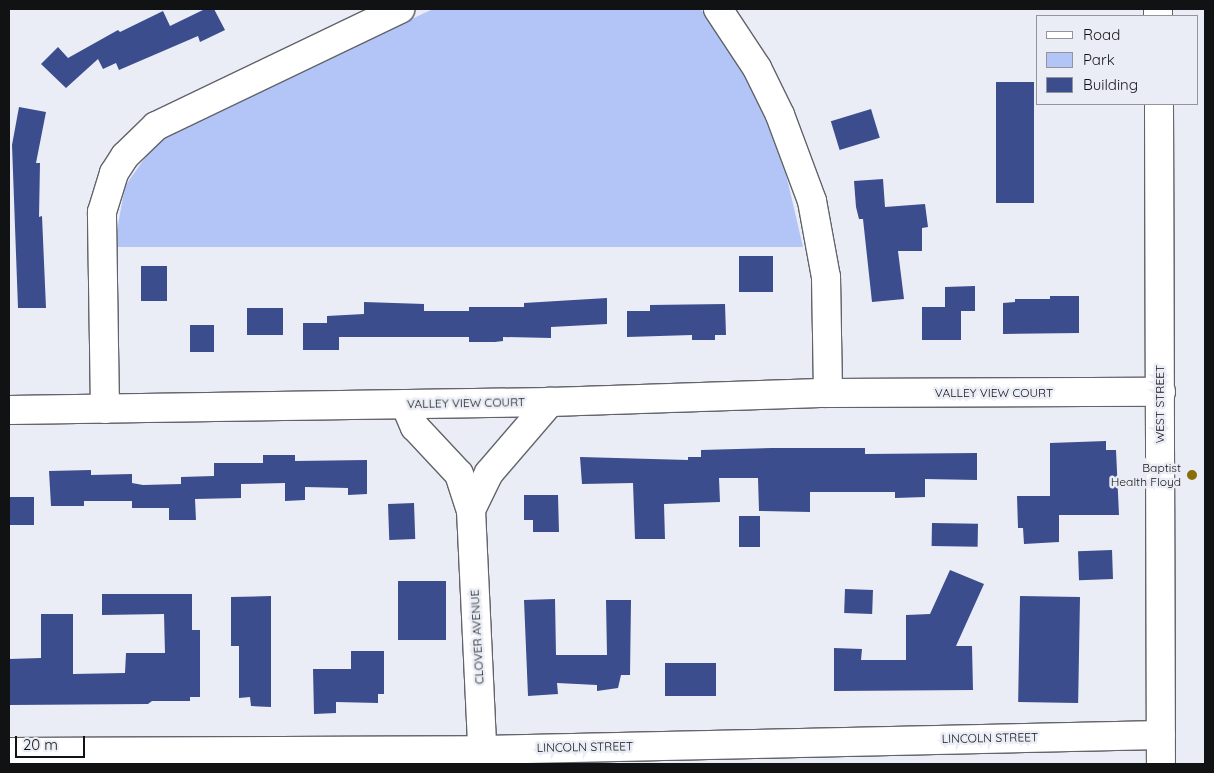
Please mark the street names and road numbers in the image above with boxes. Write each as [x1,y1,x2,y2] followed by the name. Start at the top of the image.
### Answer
[1153,365,1167,443] street label: WEST STREET
[935,386,1053,400] street label: VALLEY VIEW COURT
[407,395,525,411] street label: VALLEY VIEW COURT
[467,589,487,685] street label: CLOVER AVENUE
[942,730,1038,746] street label: LINCOLN STREET
[537,739,633,755] street label: LINCOLN STREET

